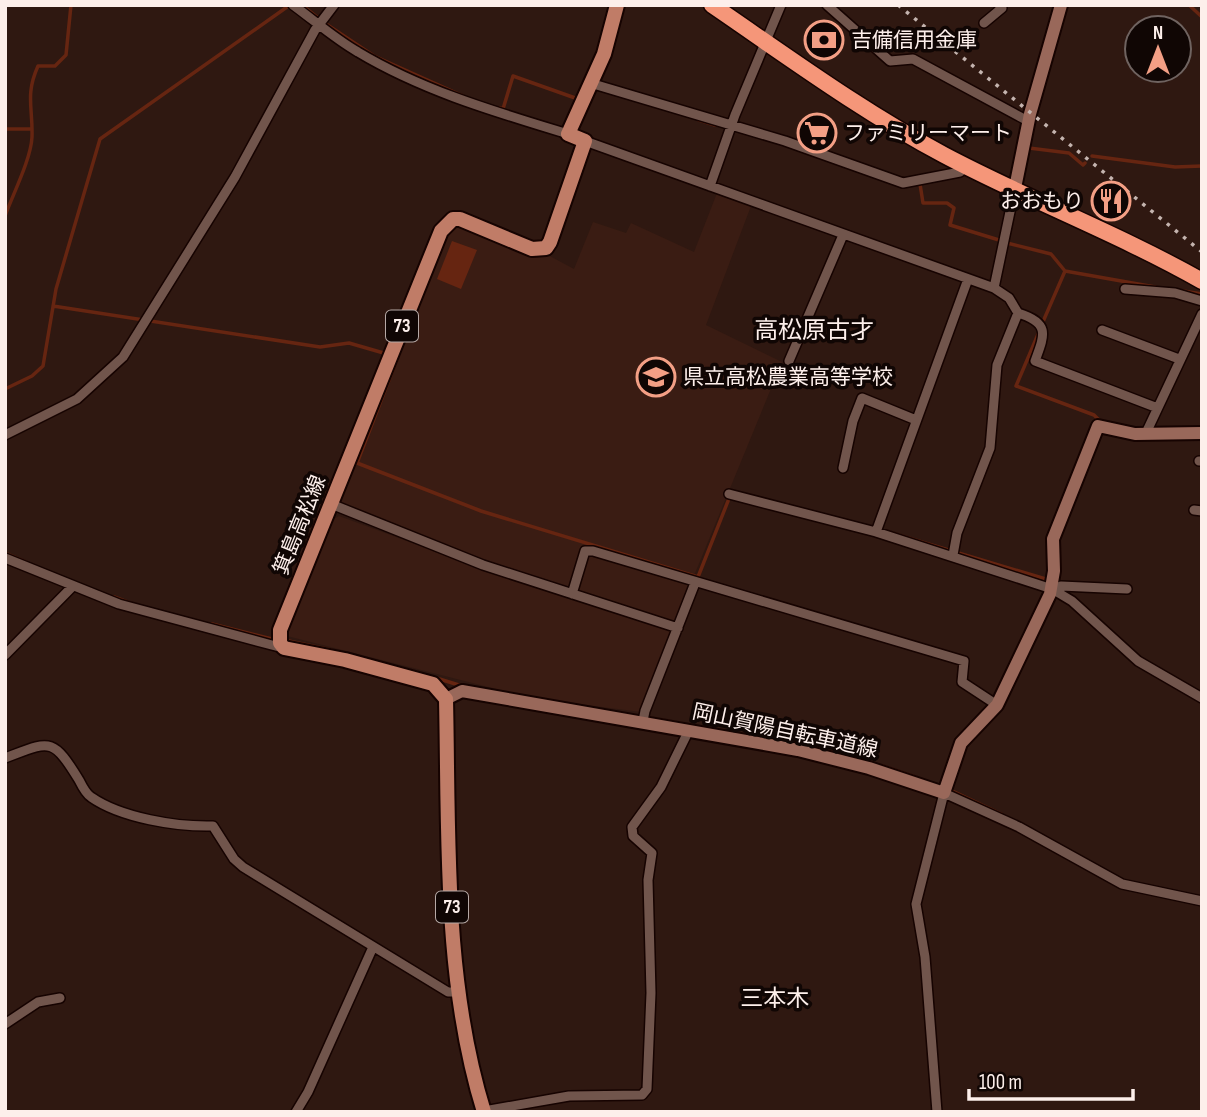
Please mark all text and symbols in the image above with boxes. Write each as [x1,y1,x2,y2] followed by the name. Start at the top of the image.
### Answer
[1123,14,1193,84] north arrow
[803,19,845,61] bank icon: 吉備信用金庫
[1153,22,1163,45] text: N
[851,28,977,53] place label: 吉備信用金庫
[796,112,838,154] supermarket icon: ファミリーマート
[844,121,1012,146] place label: ファミリーマート
[1090,180,1132,222] restaurant icon: おおもり
[1000,189,1084,214] place label: おおもり
[386,310,418,342] road number: 73
[754,316,874,345] district label: 高松原古才
[635,356,677,398] school or university icon: 県立高松農業高等学校
[683,365,893,390] place label: 県立高松農業高等学校
[269,472,331,578] street label: 箕島高松線
[690,699,880,763] street label: 岡山賀陽自転車道線
[436,892,468,923] road number: 73
[741,985,810,1013] district label: 三本木
[969,1058,1134,1102] scale bar
[979,1070,1022,1095] text: 100 m

